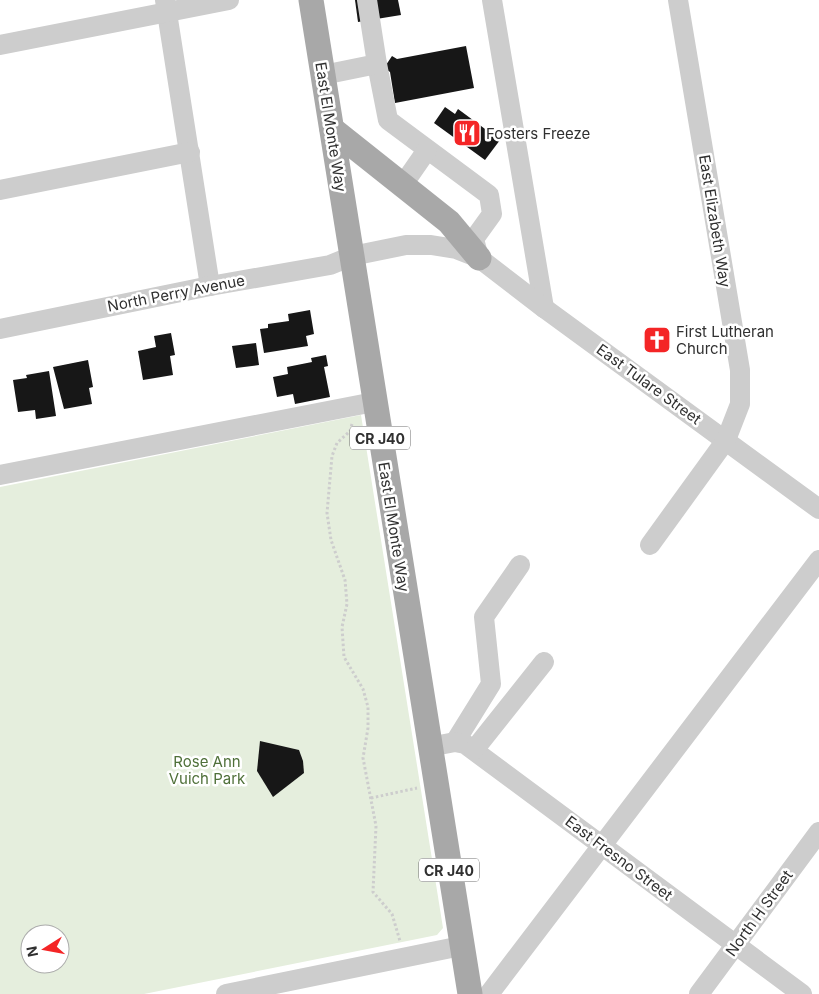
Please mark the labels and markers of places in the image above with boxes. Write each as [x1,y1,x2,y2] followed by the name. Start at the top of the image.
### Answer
[452,118,482,148] restaurant icon: Fosters Freeze
[486,124,590,143] place label: Fosters Freeze
[676,322,774,358] place label: First Lutheran Church
[642,325,672,355] church icon: First Lutheran Church

